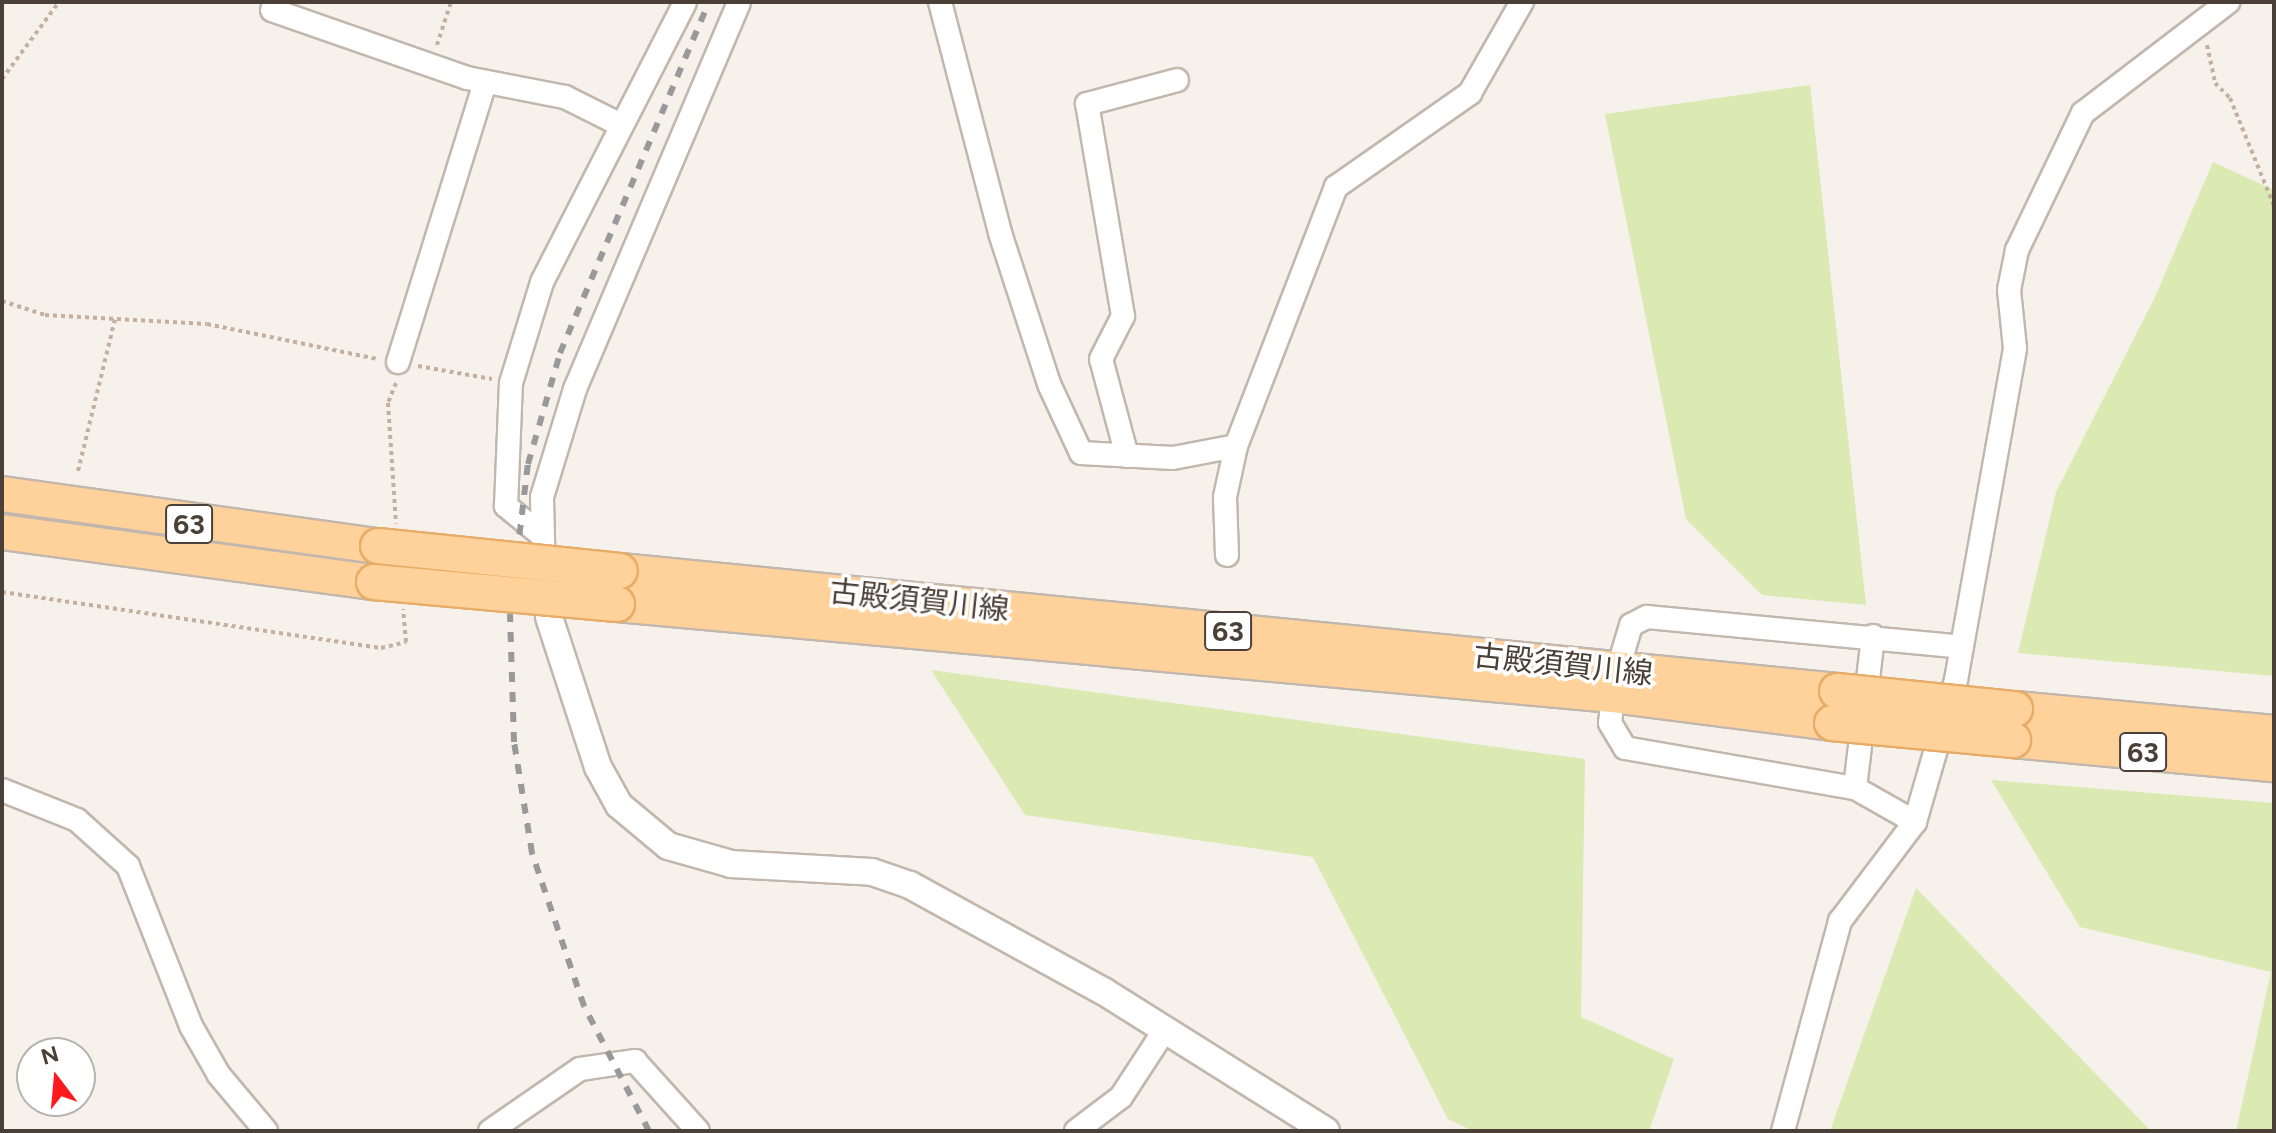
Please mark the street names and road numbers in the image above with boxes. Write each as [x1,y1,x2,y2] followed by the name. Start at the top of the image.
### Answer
[165,500,213,548] road number: 63
[828,574,1010,628] street label: 古殿須賀川線
[1204,607,1252,655] road number: 63
[1472,638,1654,692] street label: 古殿須賀川線
[2119,728,2167,776] road number: 63

